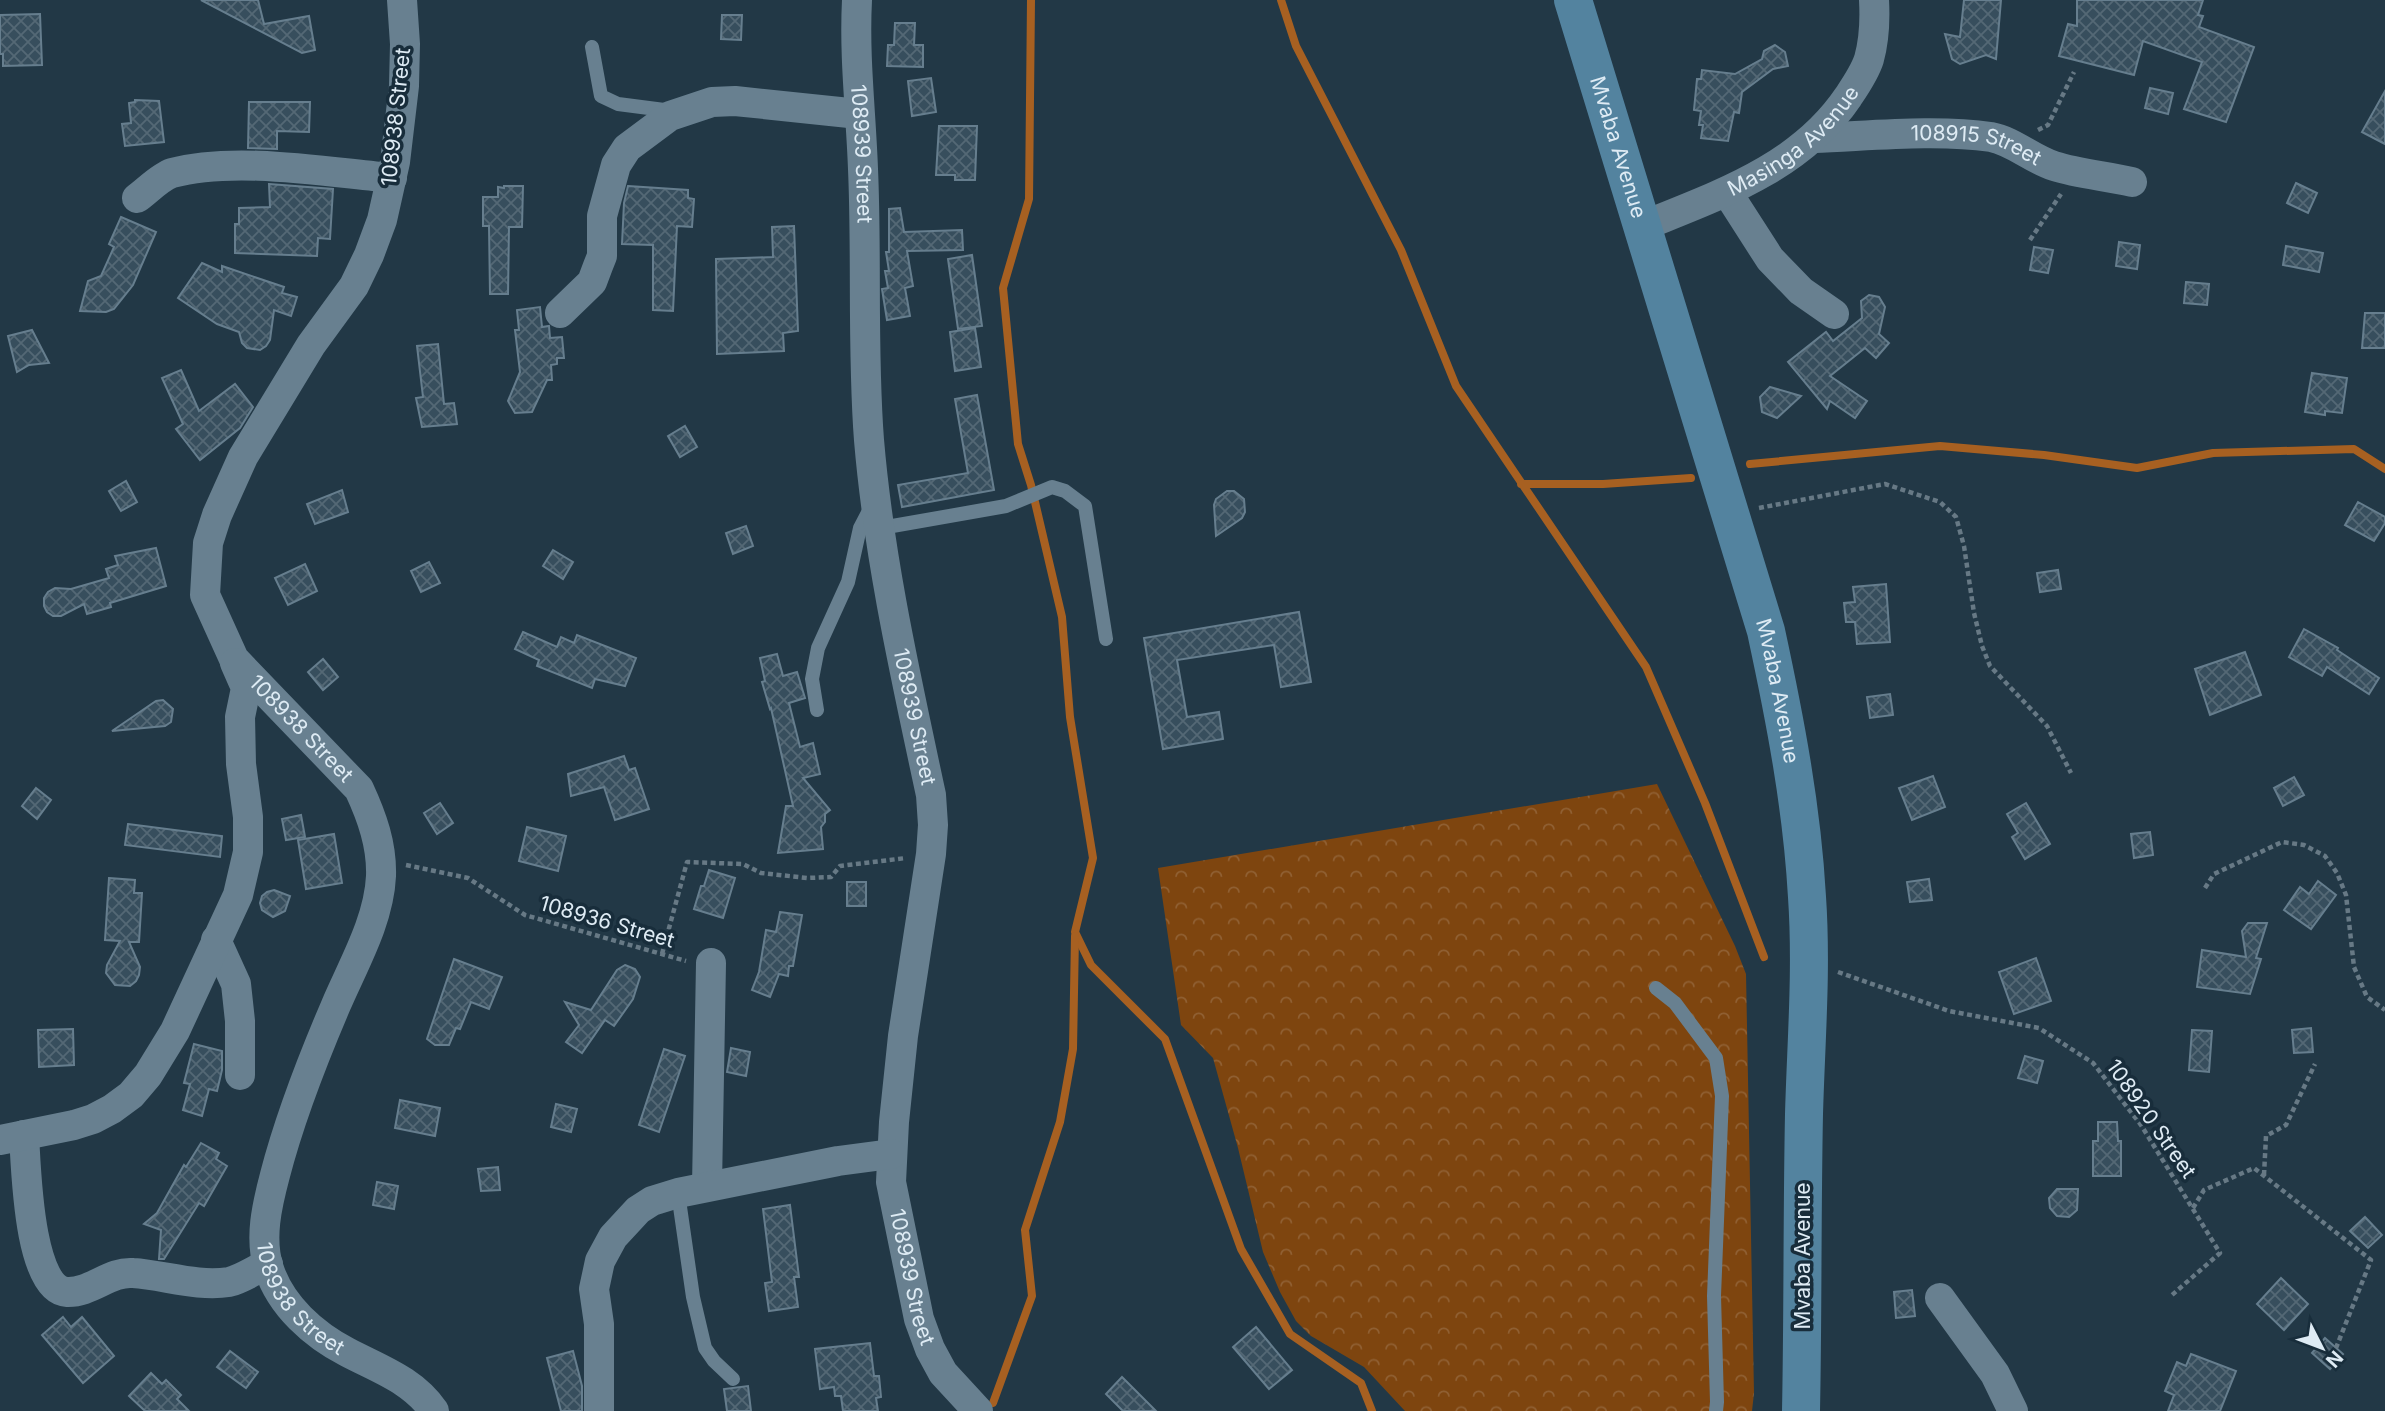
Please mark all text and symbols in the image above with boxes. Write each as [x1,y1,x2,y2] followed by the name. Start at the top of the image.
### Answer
[376,46,415,187] street label: 108938 Street
[1585,73,1652,221] street label: Mvaba Avenue
[1723,81,1864,201] street label: Masinga Avenue
[846,84,877,224] street label: 108939 Street
[1910,120,2046,171] street label: 108915 Street
[1751,615,1805,765] street label: Mvaba Avenue
[888,646,942,788] street label: 108939 Street
[244,670,359,787] street label: 108938 Street
[537,890,677,953] street label: 108936 Street
[2101,1055,2202,1183] street label: 108920 Street
[1790,1182,1815,1330] street label: Mvaba Avenue
[885,1207,941,1349] street label: 108939 Street
[252,1241,349,1360] street label: 108938 Street
[2287,1313,2357,1383] north arrow
[2321,1346,2348,1372] text: N

